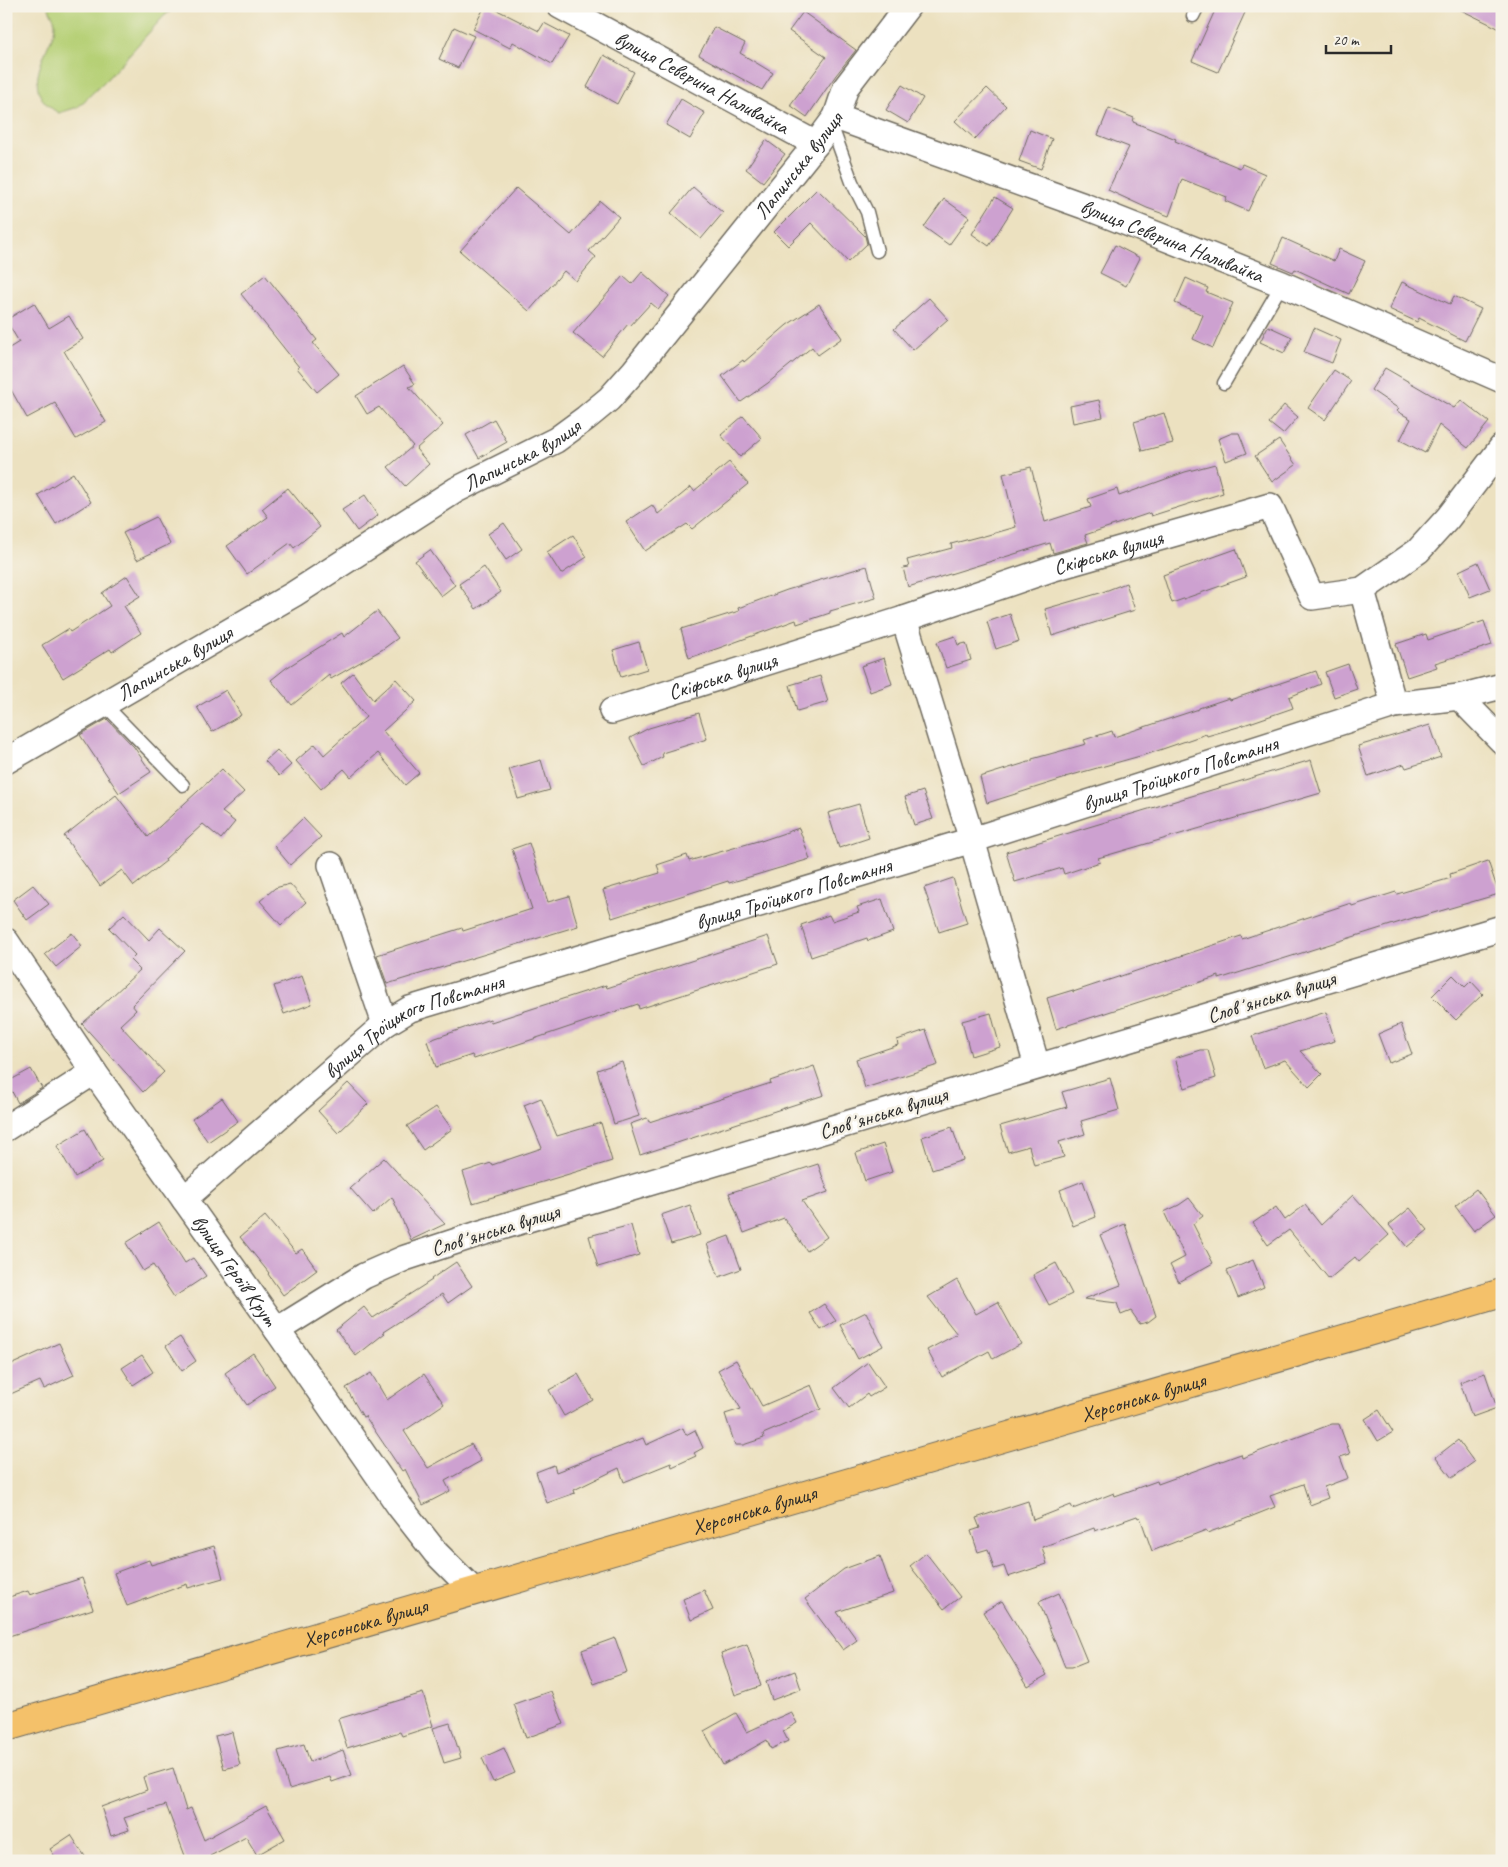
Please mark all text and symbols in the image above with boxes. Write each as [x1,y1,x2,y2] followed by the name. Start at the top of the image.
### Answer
[1326,22,1390,54] scale bar
[610,25,795,141] street label: вулиця Северина Наливайка
[1333,31,1360,50] text: 20 m
[748,105,849,224] street label: Лапинська вулиця
[1077,193,1269,289] street label: вулиця Северина Наливайка
[459,412,587,497] street label: Лапинська вулиця
[1050,524,1167,581] street label: Скіфська вулиця
[112,619,239,707] street label: Лапинська вулиця
[665,646,782,706] street label: Скіфська вулиця
[1079,730,1282,817] street label: вулиця Троїцького Повстання
[692,852,896,935] street label: вулиця Троїцького Повстання
[1204,965,1340,1029] street label: Словʼянська вулиця
[318,968,508,1084] street label: вулиця Троїцького Повстання
[816,1081,952,1145] street label: Словʼянська вулиця
[428,1198,564,1262] street label: Словʼянська вулиця
[186,1209,284,1332] street label: вулиця Героїв Крут
[1078,1366,1210,1427] street label: Херсонська вулиця
[689,1479,821,1540] street label: Херсонська вулиця
[300,1592,432,1653] street label: Херсонська вулиця

